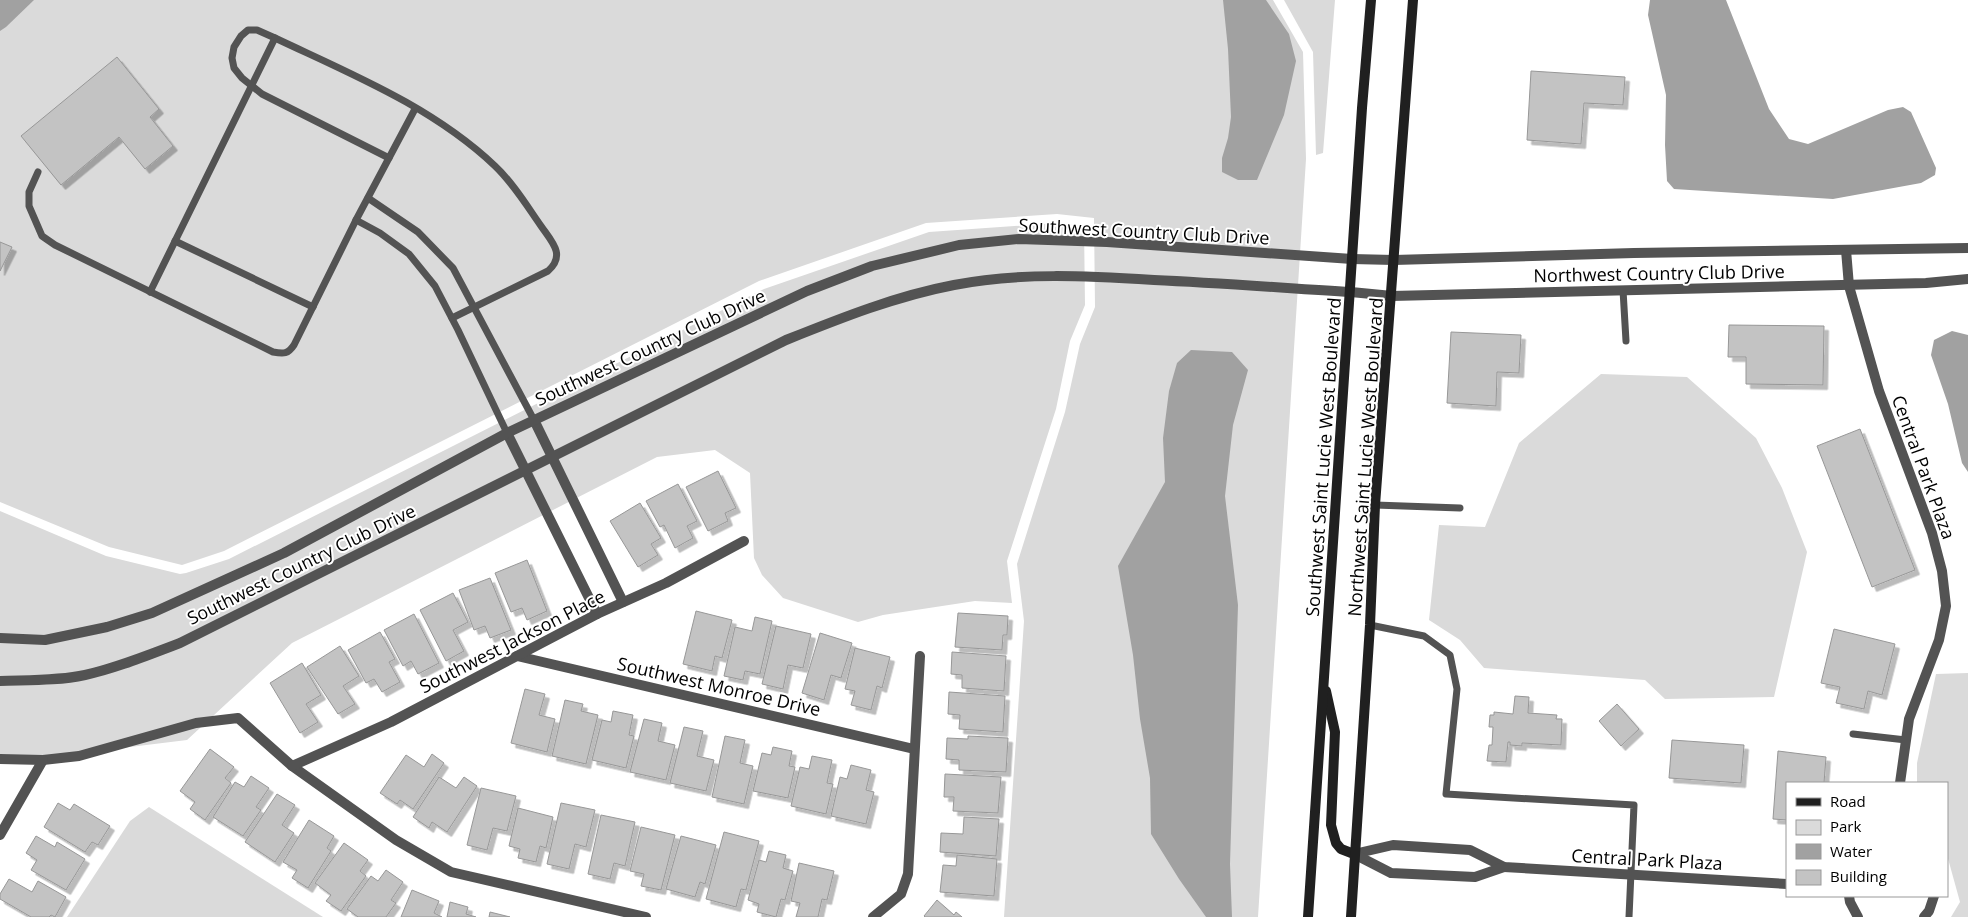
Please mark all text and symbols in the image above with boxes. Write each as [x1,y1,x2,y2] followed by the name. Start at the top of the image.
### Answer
[1018,212,1270,250] street label: Southwest Country Club Drive
[1533,259,1785,287] street label: Northwest Country Club Drive
[531,283,769,411] street label: Southwest Country Club Drive
[1300,297,1346,617] street label: Southwest Saint Lucie West Boulevard
[1342,297,1388,617] street label: Northwest Saint Lucie West Boulevard
[1887,392,1961,542] street label: Central Park Plaza
[183,498,419,630] street label: Southwest Country Club Drive
[415,584,609,698] street label: Southwest Jackson Place
[615,651,823,721] street label: Southwest Monroe Drive
[1786,782,1948,897] legend
[1830,791,1866,811] text: Road
[1830,816,1861,836] text: Park
[1830,841,1872,861] text: Water
[1571,843,1723,875] street label: Central Park Plaza
[1830,866,1887,886] text: Building

